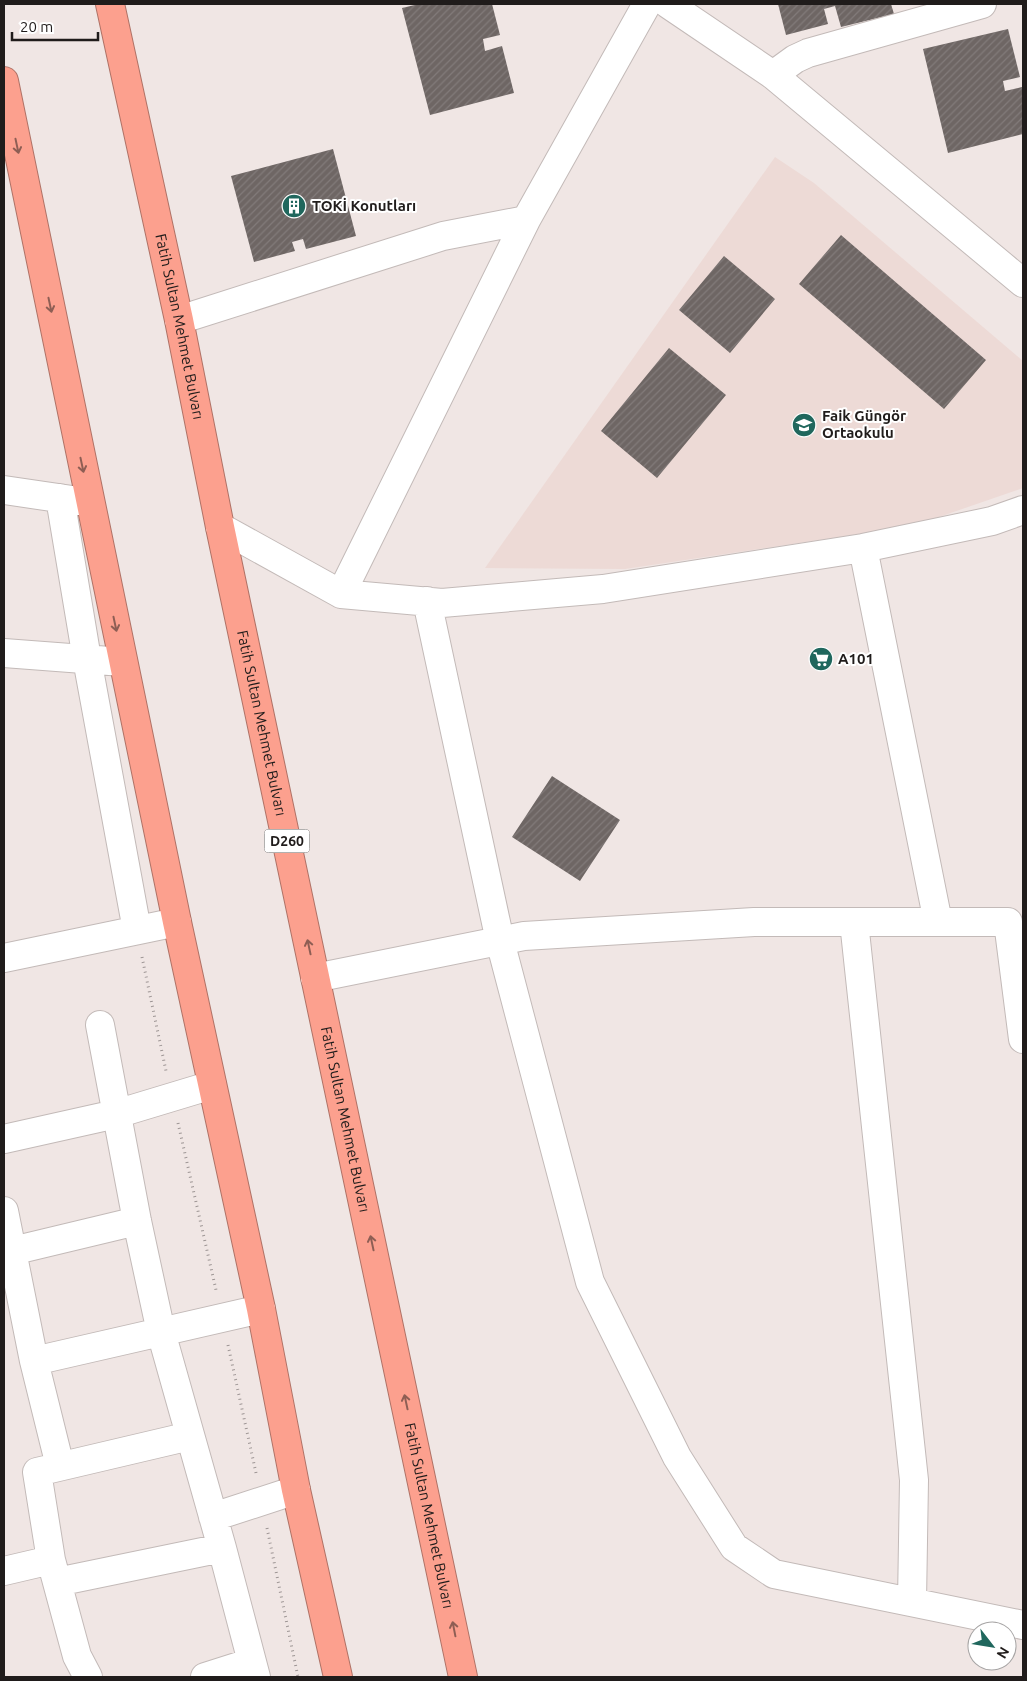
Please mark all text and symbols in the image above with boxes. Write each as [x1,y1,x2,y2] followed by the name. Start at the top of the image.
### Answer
[12,10,99,42] scale bar
[20,18,53,35] text: 20 m
[13,138,22,154] one-way arrow
[281,193,307,219] building icon: TOKİ Konutları
[312,197,416,214] place label: TOKİ Konutları
[152,232,208,421] street label: Fatih Sultan Mehmet Bulvarı
[45,297,55,313] one-way arrow
[822,407,907,441] place label: Faik Güngör Ortaokulu
[791,412,817,438] school or university icon: Faik Güngör Ortaokulu
[78,456,87,472] one-way arrow
[111,615,120,631] one-way arrow
[234,629,290,818] street label: Fatih Sultan Mehmet Bulvarı
[808,646,834,672] supermarket icon: A101
[838,650,874,667] place label: A101
[264,829,310,852] road number: D260
[304,940,313,956] one-way arrow
[318,1025,374,1214] street label: Fatih Sultan Mehmet Bulvarı
[367,1235,376,1251] one-way arrow
[400,1394,410,1410] one-way arrow
[401,1421,457,1610] street label: Fatih Sultan Mehmet Bulvarı
[967,1621,1017,1671] north arrow
[448,1622,458,1638] one-way arrow
[994,1644,1013,1661] text: N

